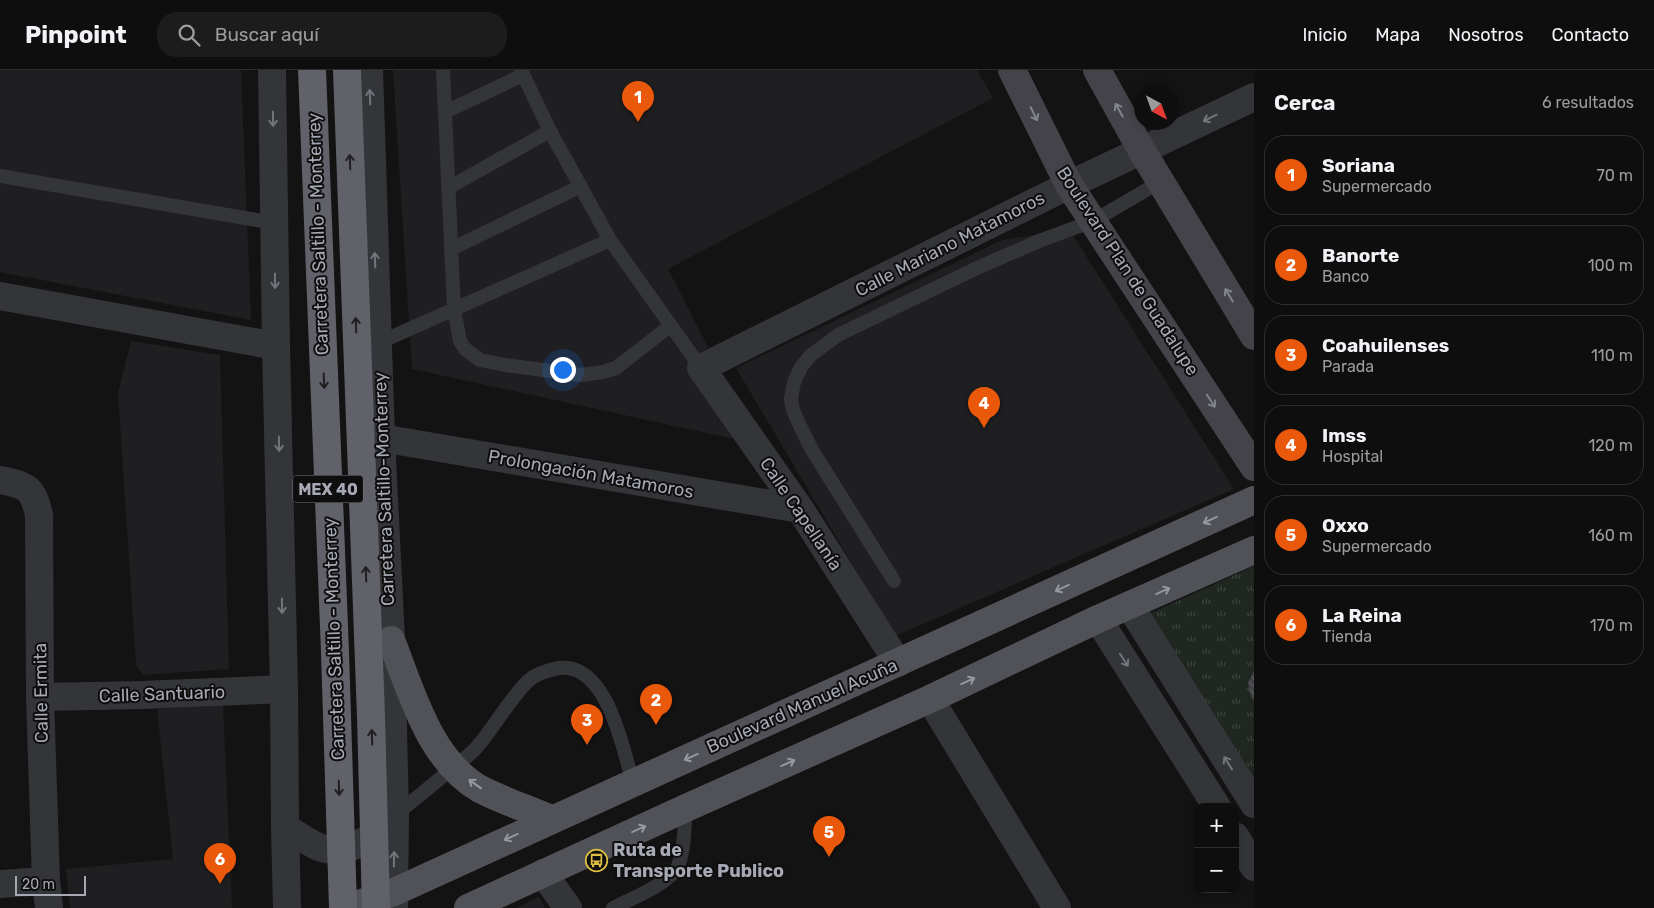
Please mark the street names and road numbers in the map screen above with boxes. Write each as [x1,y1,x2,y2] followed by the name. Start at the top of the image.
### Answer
[303,112,333,356] street label: Carretera Saltillo - Monterrey
[1052,162,1204,380] street label: Boulevard Plan de Guadalupe
[852,187,1048,301] street label: Calle Mariano Matamoros
[369,372,399,606] street label: Carretera Saltillo-Monterrey
[486,445,696,503] street label: Prolongación Matamoros
[755,453,847,575] street label: Calle Capellanía
[293,476,363,502] road number: MEX 40
[319,517,349,761] street label: Carretera Saltillo - Monterrey
[29,643,53,743] street label: Calle Ermita
[703,654,901,758] street label: Boulevard Manuel Acuña
[98,681,226,707] street label: Calle Santuario

